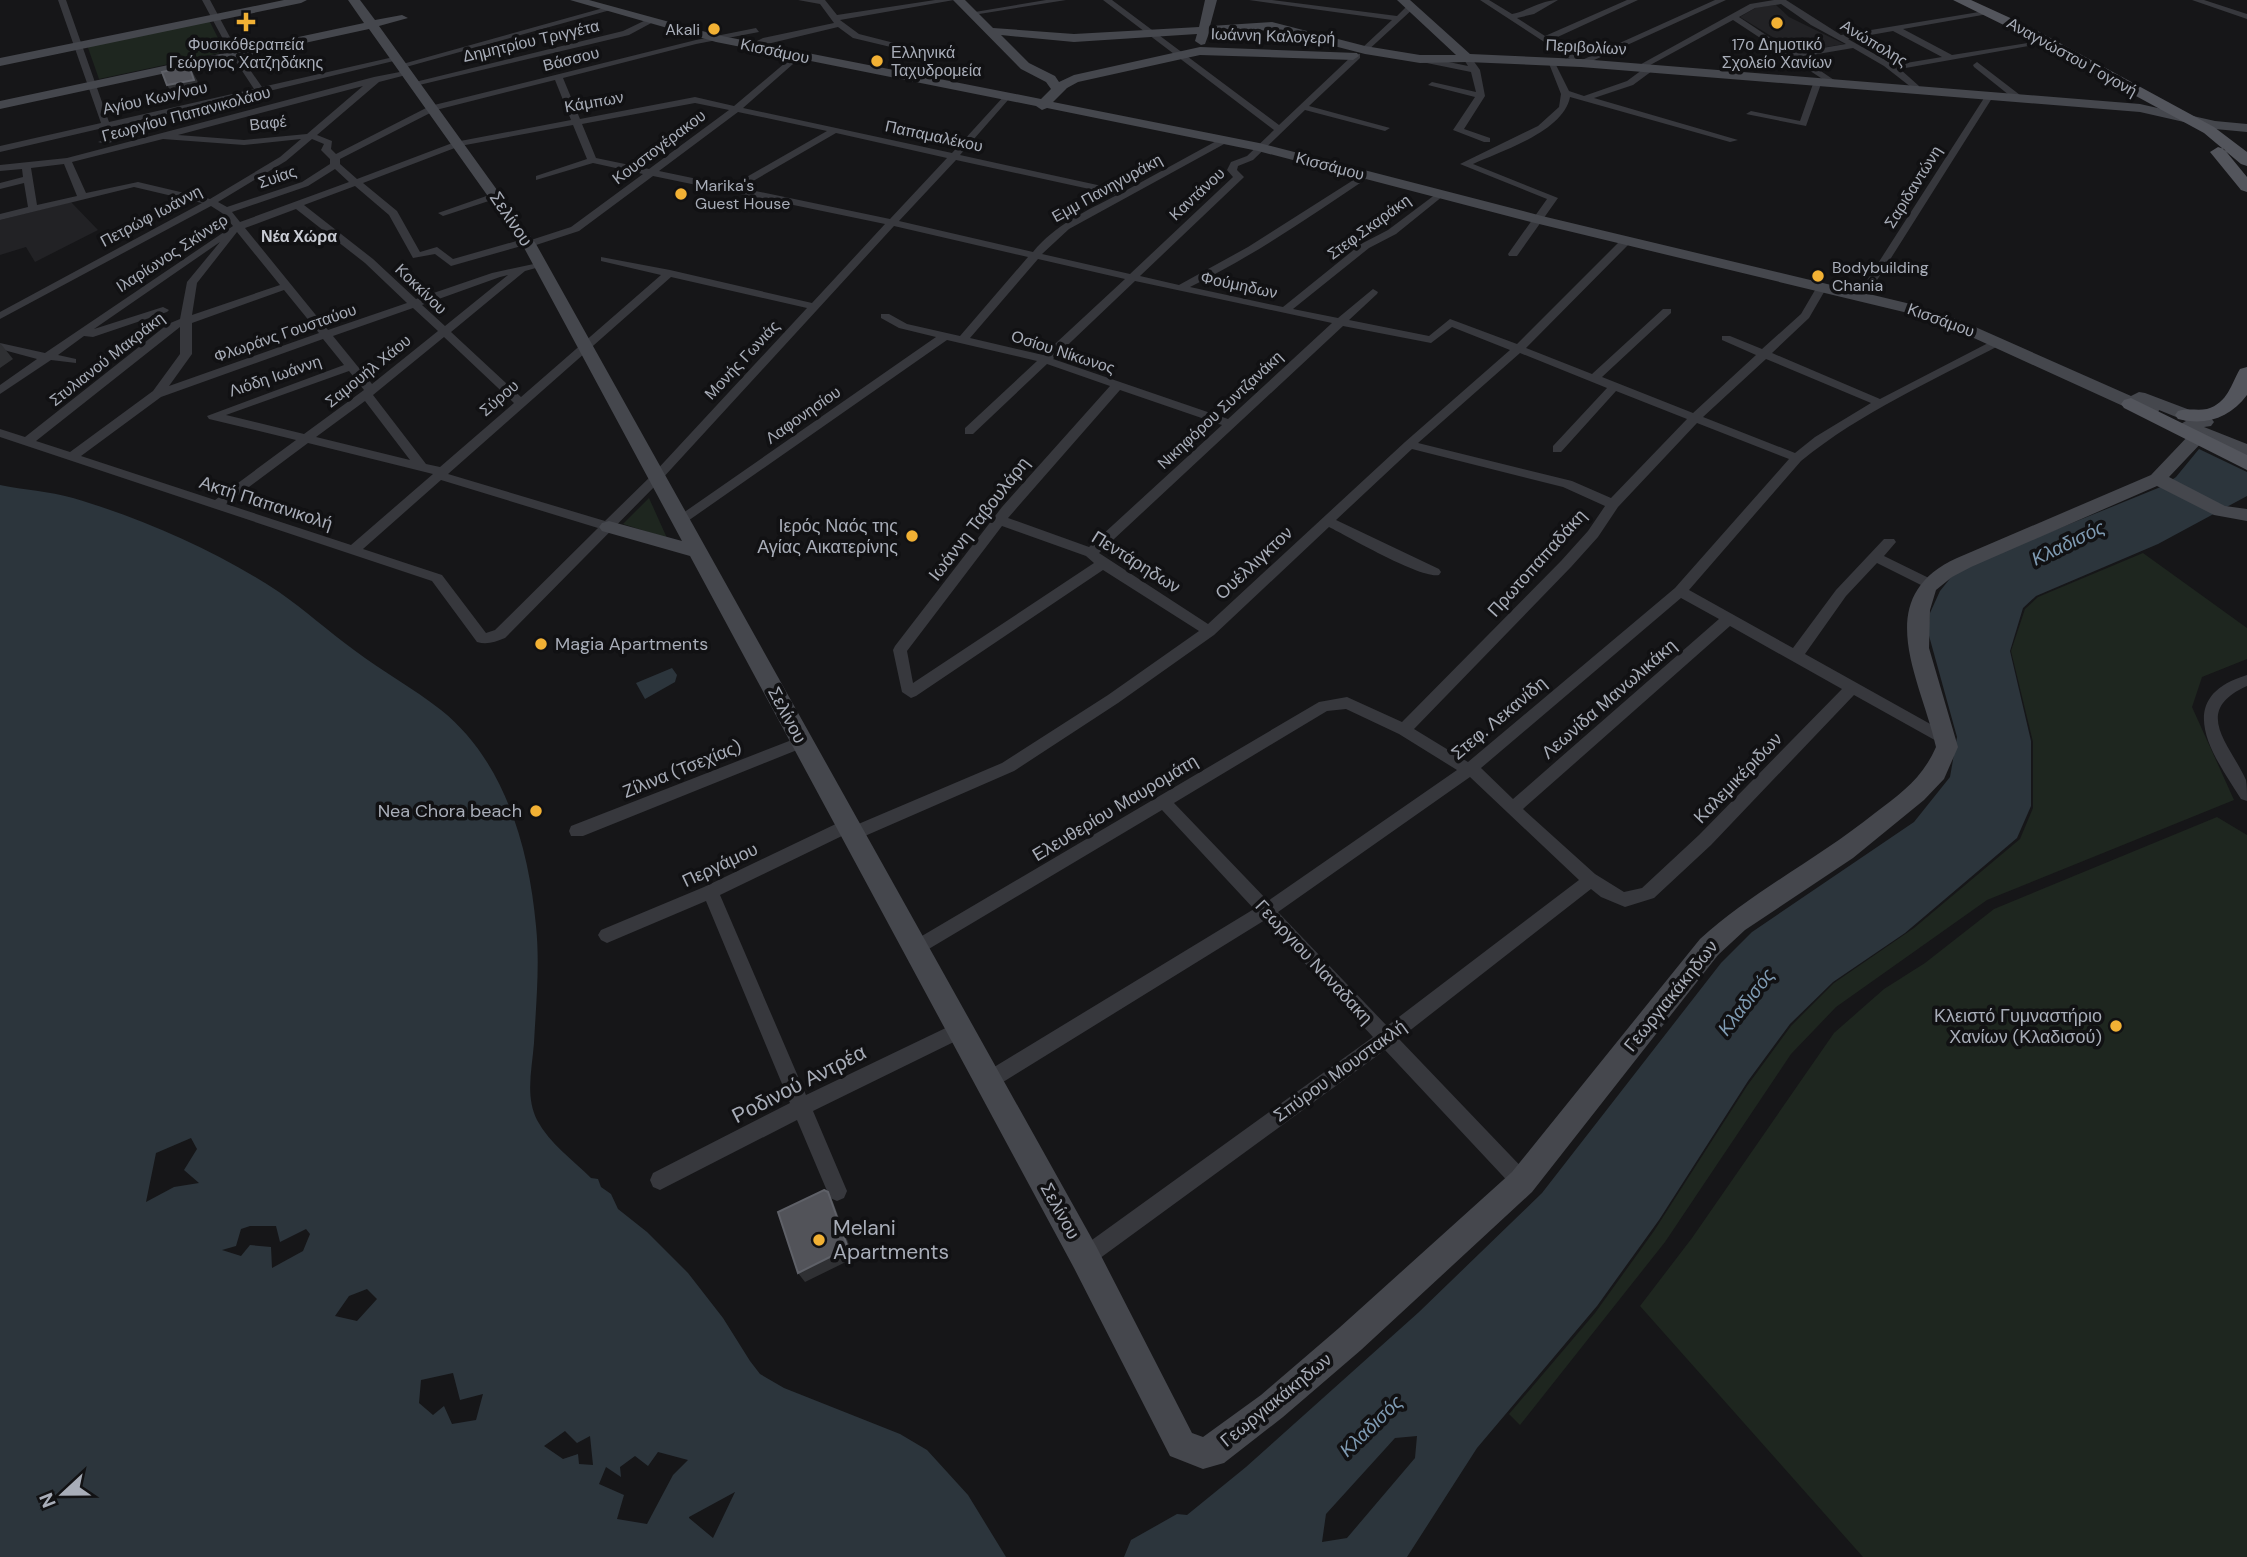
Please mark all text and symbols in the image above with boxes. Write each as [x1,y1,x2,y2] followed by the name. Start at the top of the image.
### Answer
[236,12,256,32] marker: Φυσικόθεραπεία Γεώργιος Χατζηδάκης
[2003,13,2141,101] street label: Αναγνώστου Γογονή
[461,15,601,67] street label: Δημητρίου Τριγγέτα
[1769,15,1785,31] marker: 17ο Δημοτικό Σχολείο Χανίων
[1837,15,1912,71] street label: Ανώπολης
[665,19,700,40] place label: Akali
[706,21,722,37] marker: Akali
[1210,23,1336,49] street label: Ιωάννη Καλογερή
[739,33,811,69] street label: Κισσάμου
[169,34,323,73] place label: Φυσικόθεραπεία Γεώργιος Χατζηδάκης
[1545,34,1627,60] street label: Περιβολίων
[1722,34,1832,73] place label: 17ο Δημοτικό Σχολείο Χανίων
[541,42,601,76] street label: Βάσσου
[891,42,981,81] place label: Ελληνικά Ταχυδρομεία
[869,53,885,69] marker: Ελληνικά Ταχυδρομεία
[101,77,209,119] street label: Αγίου Κων/νου
[99,81,273,147] street label: Γεωργίου Παπανικολάου
[563,86,625,118] street label: Κάμπων
[608,105,710,189] street label: Κουστογέρακου
[248,111,288,135] street label: Βαφέ
[883,115,985,157] street label: Παπαμαλέκου
[1879,142,1947,232] street label: Σαριδαντώνη
[1293,147,1367,185] street label: Κισσάμου
[1048,149,1166,227] street label: Εμμ Πανηγυράκη
[255,161,299,193] street label: Συίας
[1165,163,1229,225] street label: Καντάνου
[695,175,790,214] place label: Marika's Guest House
[96,180,206,252] street label: Πετρώφ Ιωάννη
[673,186,689,202] marker: Marika's Guest House
[484,187,538,251] street label: Σελίνου
[1323,190,1415,264] street label: Στεφ.Σκαράκη
[112,209,232,297] street label: Ιλαρίωνος Σκίννερ
[261,226,337,247] district label: Νέα Χώρα
[1832,257,1929,296] place label: Bodybuilding Chania
[390,259,452,319] street label: Κοκκίνου
[1199,267,1279,303] street label: Φούμηδων
[1810,268,1826,284] marker: Bodybuilding Chania
[1904,298,1978,342] street label: Κισσάμου
[211,299,359,367] street label: Φλωράνς Γουσταύου
[45,307,169,411] street label: Στυλιανού Μακράκη
[700,316,784,404] street label: Μονής Γωνιάς
[1008,325,1118,379] street label: Οσίου Νίκωνος
[321,330,415,412] street label: Σαμουήλ Χάου
[1153,346,1287,474] street label: Νικηφόρου Συντζανάκη
[226,350,324,402] street label: Λιόδη Ιωάννη
[475,375,523,421] street label: Σύρου
[761,381,845,449] street label: Λαφονησίου
[923,452,1035,586] street label: Ιωάννη Ταβουλάρη
[196,470,336,536] street label: Ακτή Παπανικολή
[1482,504,1592,622] street label: Πρωτοπαπαδάκη
[757,514,898,559] place label: Ιερός Ναός της Αγίας Αικατερίνης
[2027,514,2109,571] water label: Κλαδισός
[1210,521,1298,605] street label: Ουέλλιγκτον
[1087,525,1185,599] street label: Πεντάρηδων
[904,528,920,544] marker: Ιερός Ναός της Αγίας Αικατερίνης
[555,632,708,656] place label: Magia Apartments
[1536,634,1682,764] street label: Λεωνίδα Μανωλικάκη
[533,636,549,652] marker: Magia Apartments
[1446,671,1552,765] street label: Στεφ. Λεκανίδη
[762,682,812,748] street label: Σελίνου
[1688,727,1788,829] street label: Καλεμικέριδων
[619,734,745,804] street label: Ζίλινα (Τσεχίας)
[1028,749,1202,867] street label: Ελευθερίου Μαυρομάτη
[378,799,522,823] place label: Nea Chora beach
[528,803,544,819] marker: Nea Chora beach
[678,837,762,893] street label: Περγάμου
[1250,895,1378,1029] street label: Γεωργιου Ναναδακη
[1619,935,1723,1057] street label: Γεωργιακάκηδων
[1712,963,1781,1041] water label: Κλαδισός
[1934,1004,2102,1049] place label: Κλειστό Γυμναστήριο Χανίων (Κλαδισού)
[1269,1015,1411,1127] street label: Σπύρου Μουστακλή
[2108,1018,2124,1034] marker: Κλειστό Γυμναστήριο Χανίων (Κλαδισού)
[727,1038,871,1130] street label: Ροδινού Αντρέα
[1035,1178,1085,1244] street label: Σελίνου
[833,1214,949,1266] place label: Melani Apartments
[811,1232,827,1248] marker: Melani Apartments
[1215,1348,1337,1452] street label: Γεωργιακάκηδων
[1334,1389,1409,1462] water label: Κλαδισός
[28,1459,98,1529] north arrow
[34,1489,62,1511] text: N

